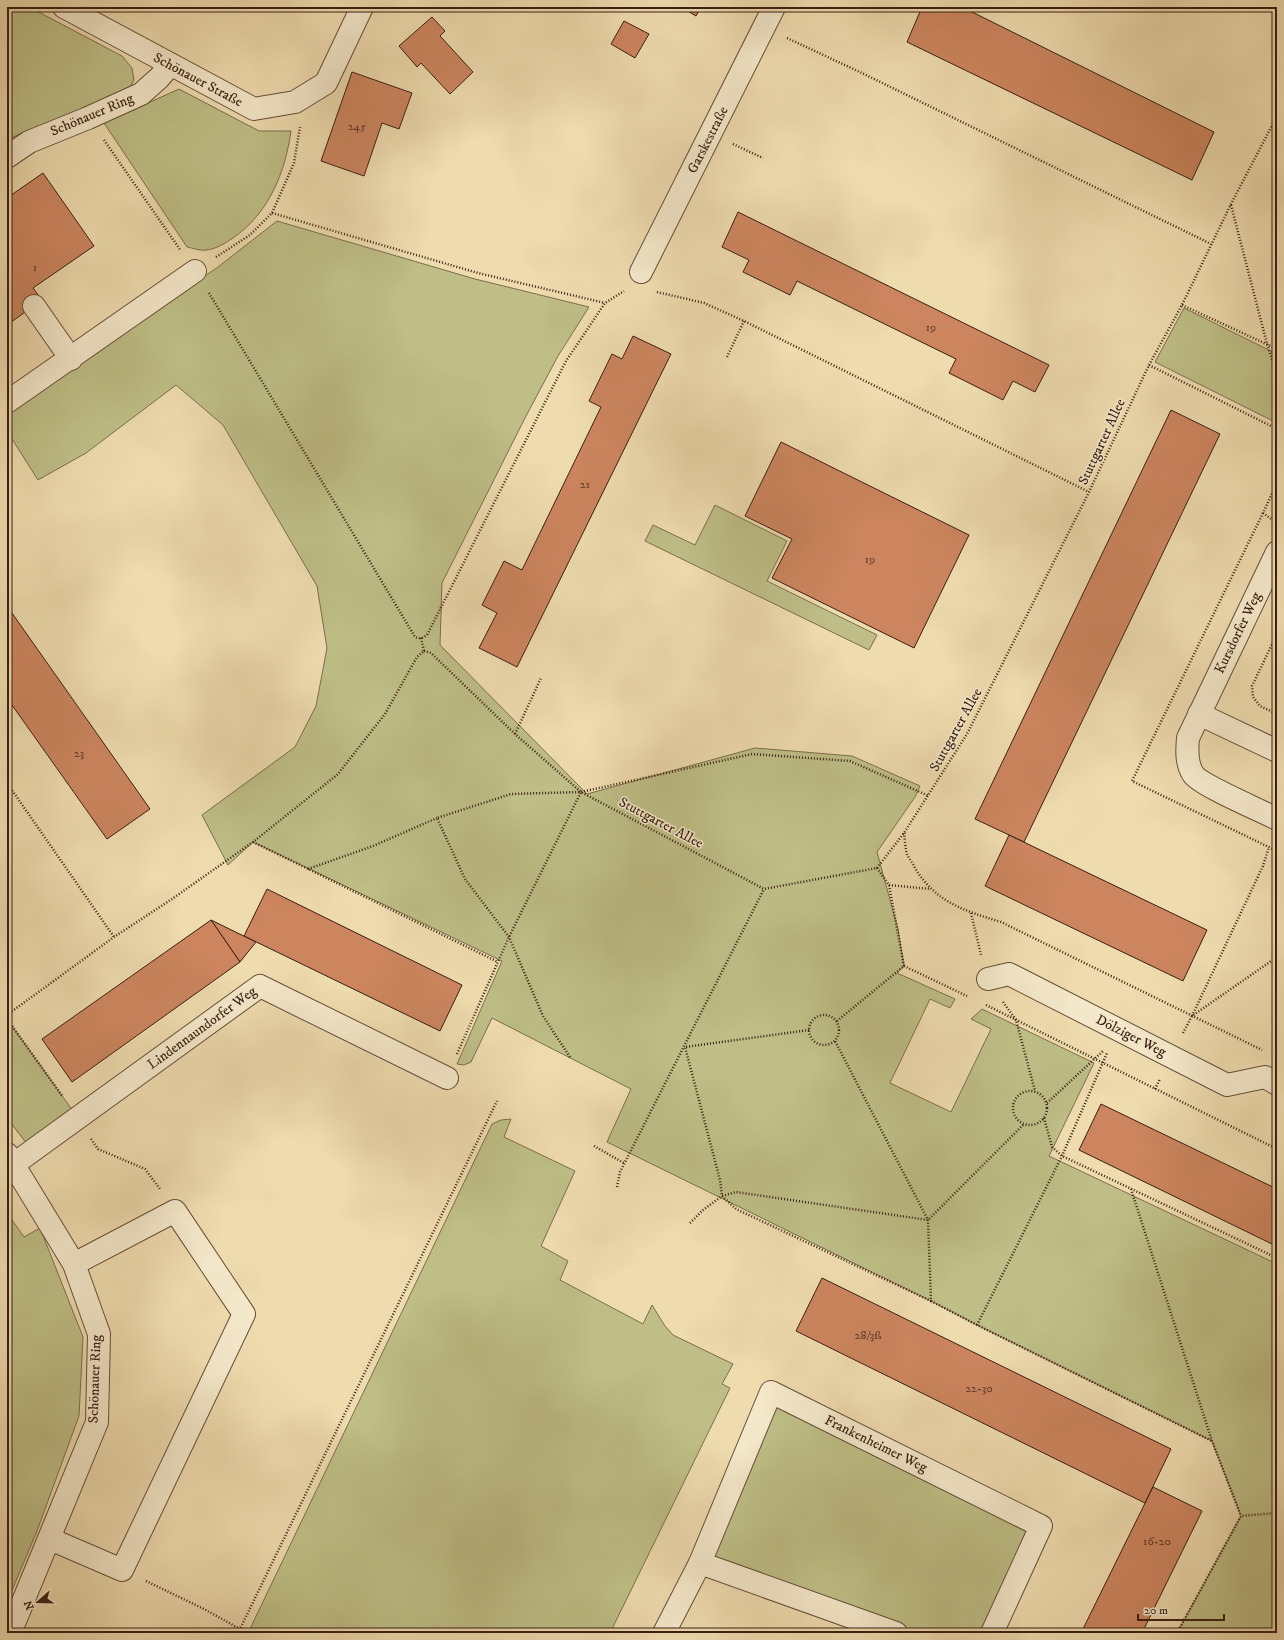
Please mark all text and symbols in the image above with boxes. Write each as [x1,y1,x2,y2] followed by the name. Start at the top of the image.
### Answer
[150,49,246,111] street label: Schönauer Straße
[48,89,136,141] street label: Schönauer Ring
[683,103,733,177] street label: Garskestraße
[348,119,366,134] house number: 245
[33,260,37,275] house number: 1
[926,320,936,335] house number: 19
[1074,396,1130,488] street label: Stuttgarter Allee
[580,477,590,492] house number: 21
[865,552,875,567] house number: 19
[1211,589,1266,677] street label: Kursdorfer Weg
[926,685,986,775] street label: Stuttgarter Allee
[74,746,84,761] house number: 23
[616,793,706,853] street label: Stuttgarter Allee
[144,982,260,1074] street label: Lindennaundorfer Weg
[1093,1011,1169,1062] street label: Dölziger Weg
[855,1328,882,1343] house number: 28/3ß
[84,1334,106,1424] street label: Schönauer Ring
[965,1381,993,1396] house number: 22-30
[822,1411,931,1477] street label: Frankenheimer Weg
[1143,1534,1171,1549] house number: 16-20
[18,1582,58,1622] north arrow
[1138,1596,1224,1622] scale bar
[21,1598,38,1612] text: N
[1144,1603,1168,1618] text: 20 m

